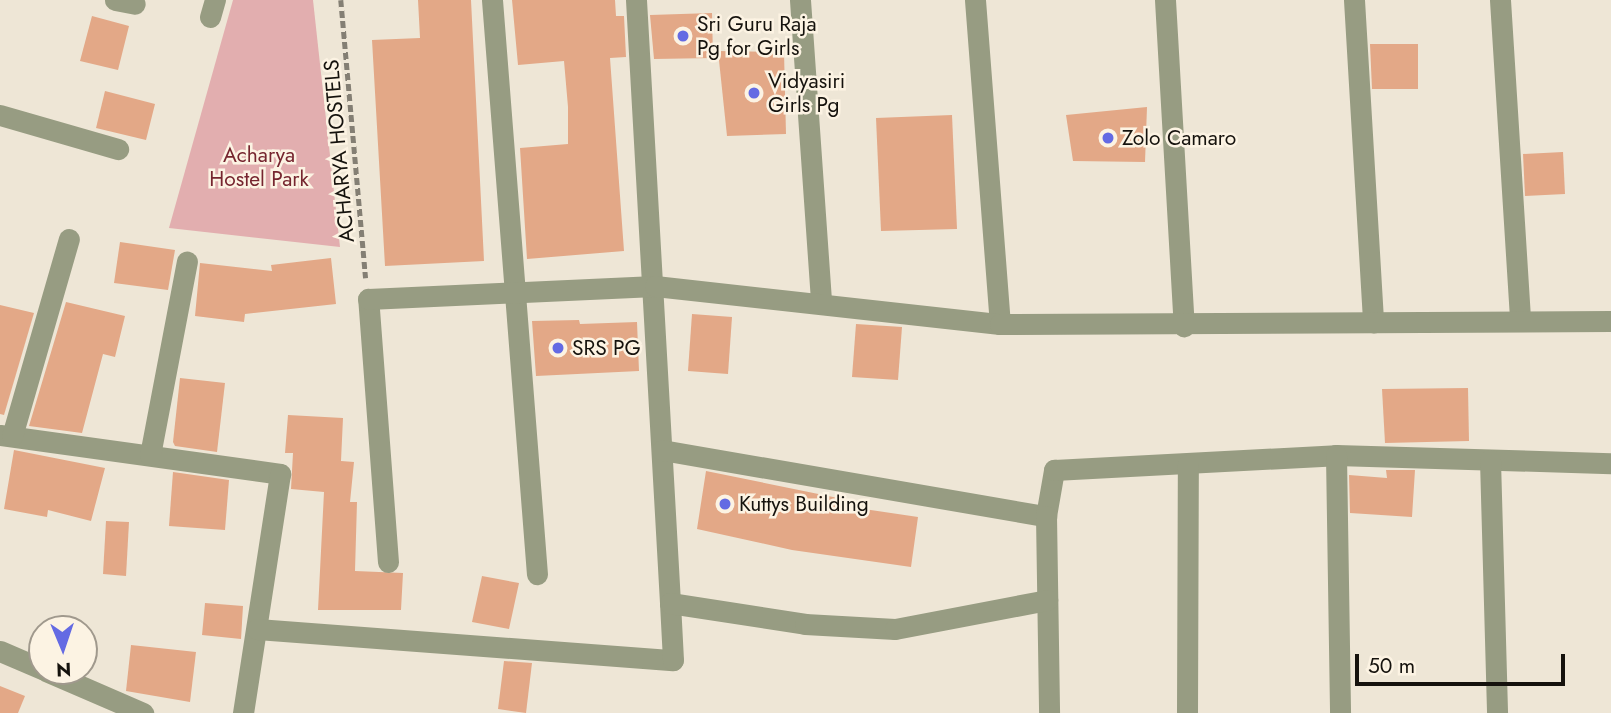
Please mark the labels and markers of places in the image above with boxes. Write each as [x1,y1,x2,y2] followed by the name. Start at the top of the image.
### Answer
[697,11,817,61] place label: Sri Guru Raja Pg for Girls
[675,28,691,44] marker: Sri Guru Raja Pg for Girls
[768,68,845,118] place label: Vidyasiri Girls Pg
[746,85,762,101] marker: Vidyasiri Girls Pg
[1122,125,1236,151] place label: Zolo Camaro
[1100,130,1116,146] marker: Zolo Camaro
[572,335,641,361] place label: SRS PG
[550,340,566,356] marker: SRS PG
[739,491,869,517] place label: Kuttys Building
[717,496,733,512] marker: Kuttys Building

